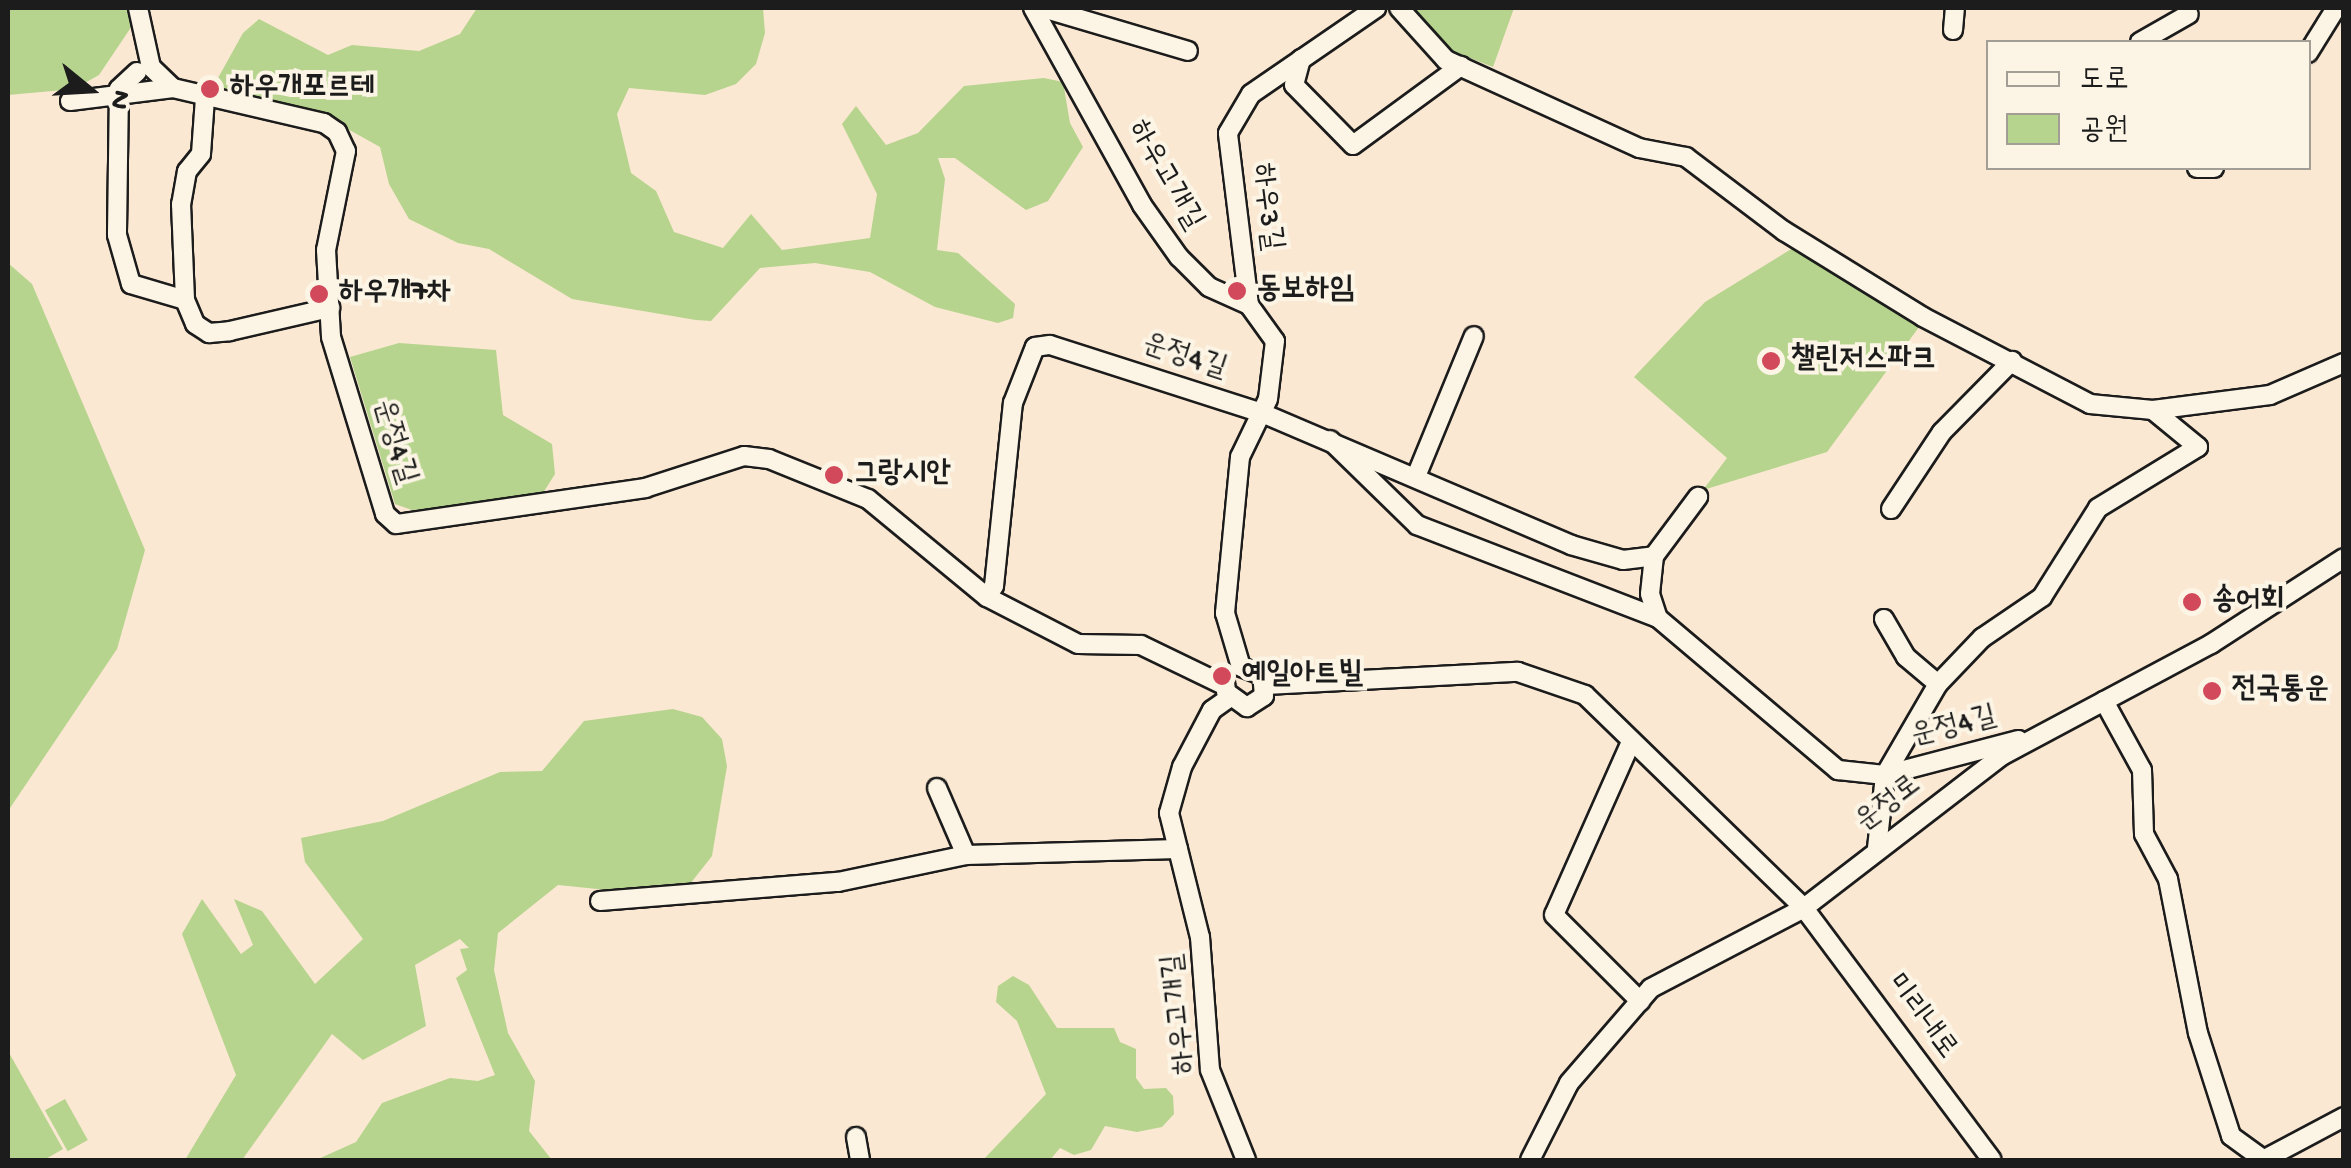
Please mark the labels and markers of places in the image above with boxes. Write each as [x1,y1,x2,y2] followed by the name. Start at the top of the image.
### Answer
[230,71,375,107] place label: 하우개포르테
[199,78,221,100] marker: 하우개포르테
[1257,273,1354,309] place label: 동보하임
[339,276,451,312] place label: 하우개7차
[1226,280,1248,302] marker: 동보하임
[308,283,330,305] marker: 하우개7차
[1791,343,1936,379] place label: 챌린저스파크
[1760,350,1782,372] marker: 챌린저스파크
[854,457,951,493] place label: 그랑시안
[823,464,845,486] marker: 그랑시안
[2212,584,2284,620] place label: 송어회
[2181,591,2203,613] marker: 송어회
[1242,658,1363,694] place label: 예일아트빌
[1211,665,1233,687] marker: 예일아트빌
[2232,673,2329,709] place label: 전국통운
[2201,680,2223,702] marker: 전국통운

